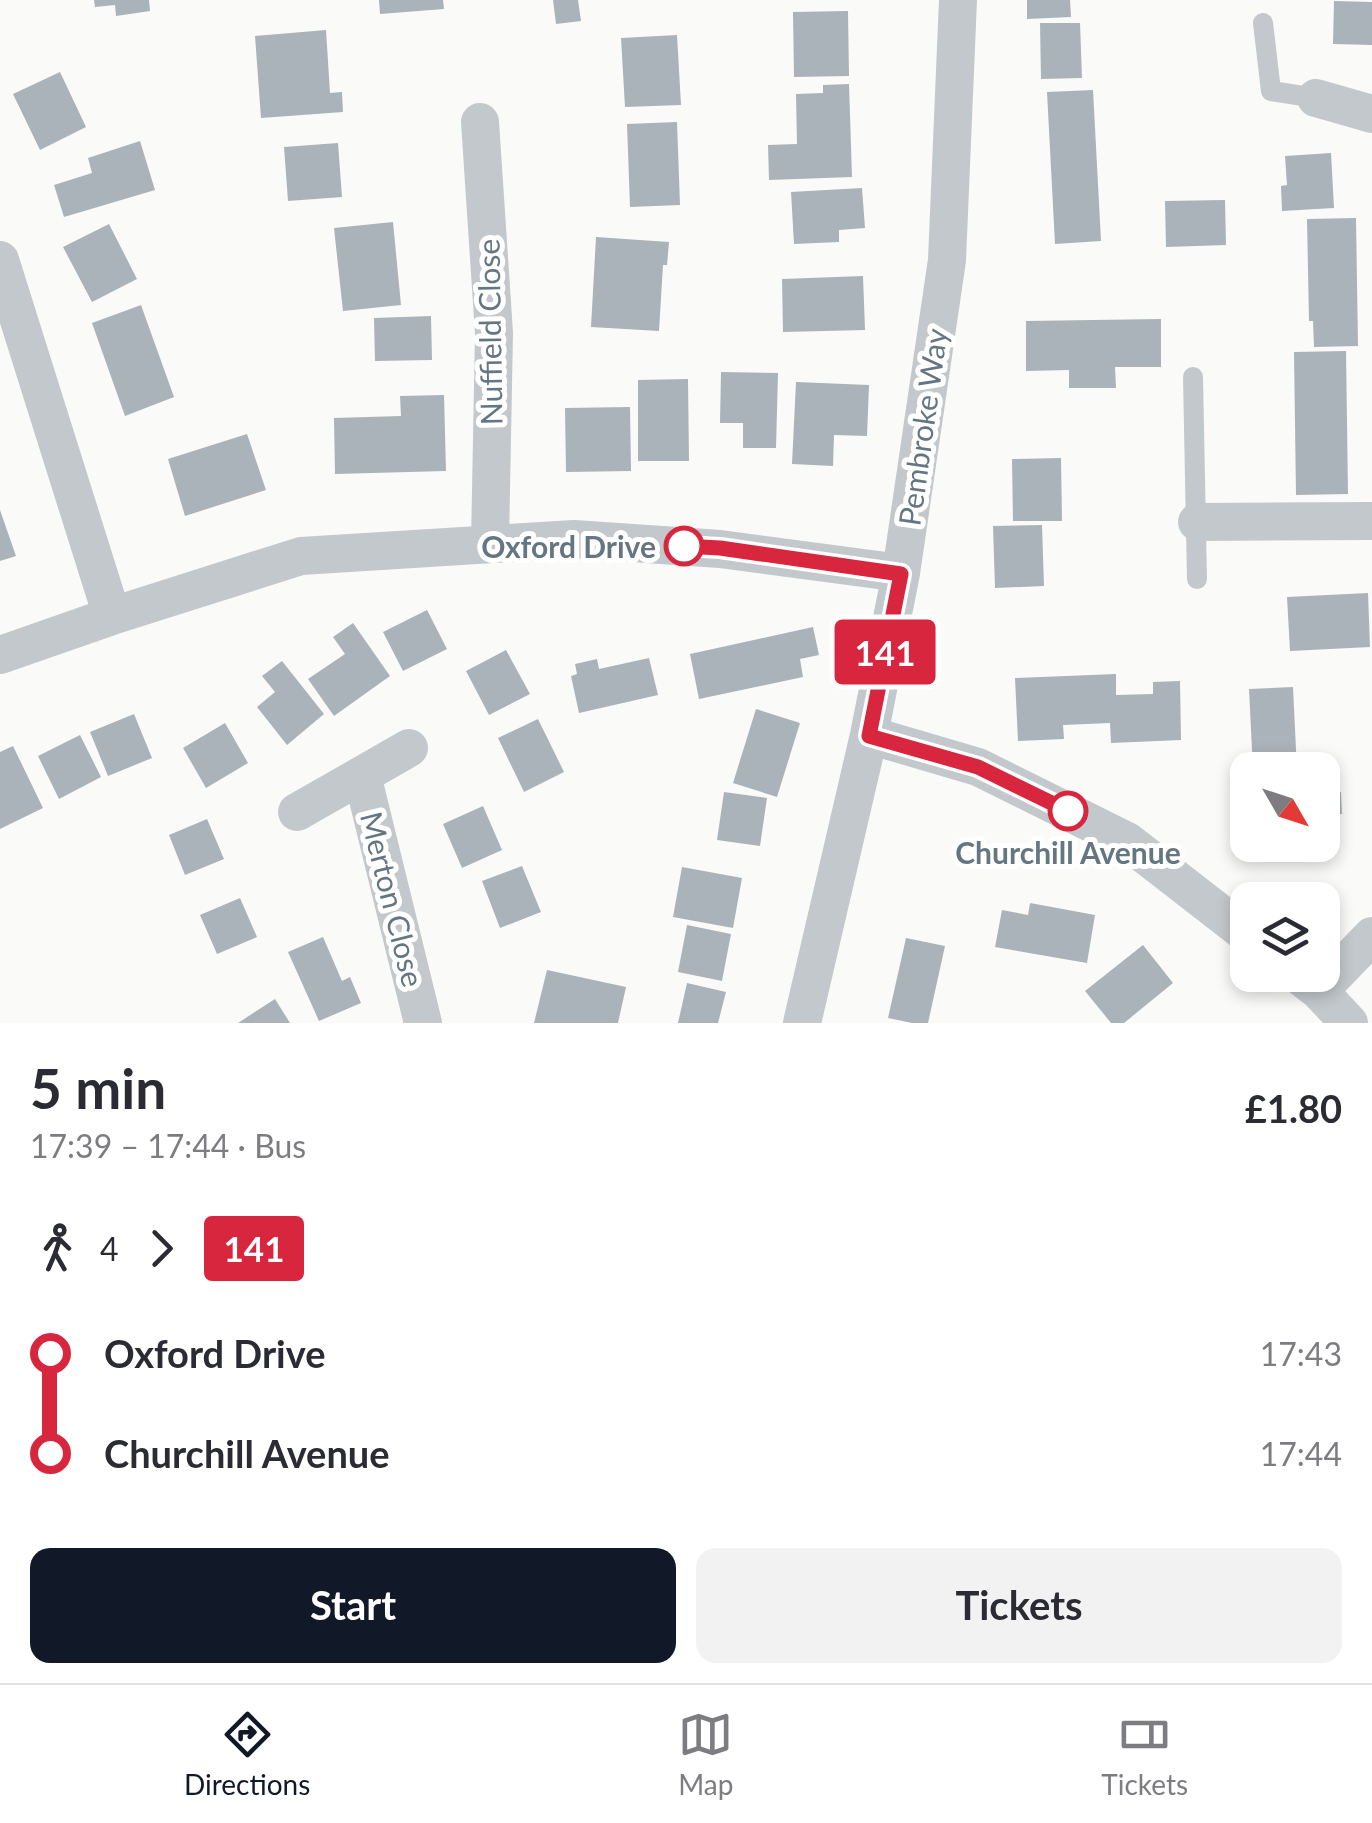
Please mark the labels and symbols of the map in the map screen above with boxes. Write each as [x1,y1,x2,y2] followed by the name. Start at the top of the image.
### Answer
[469,239,509,425] street label: Nuffield Close
[890,326,954,528] street label: Pembroke Way
[665,527,703,565] marker: Oxford Drive
[481,528,656,564] place label: Oxford Drive
[828,620,942,684] line badge: 141
[1230,752,1340,862] north arrow
[1049,792,1087,830] marker: Churchill Avenue
[354,808,432,990] street label: Merton Close
[955,834,1181,870] place label: Churchill Avenue

